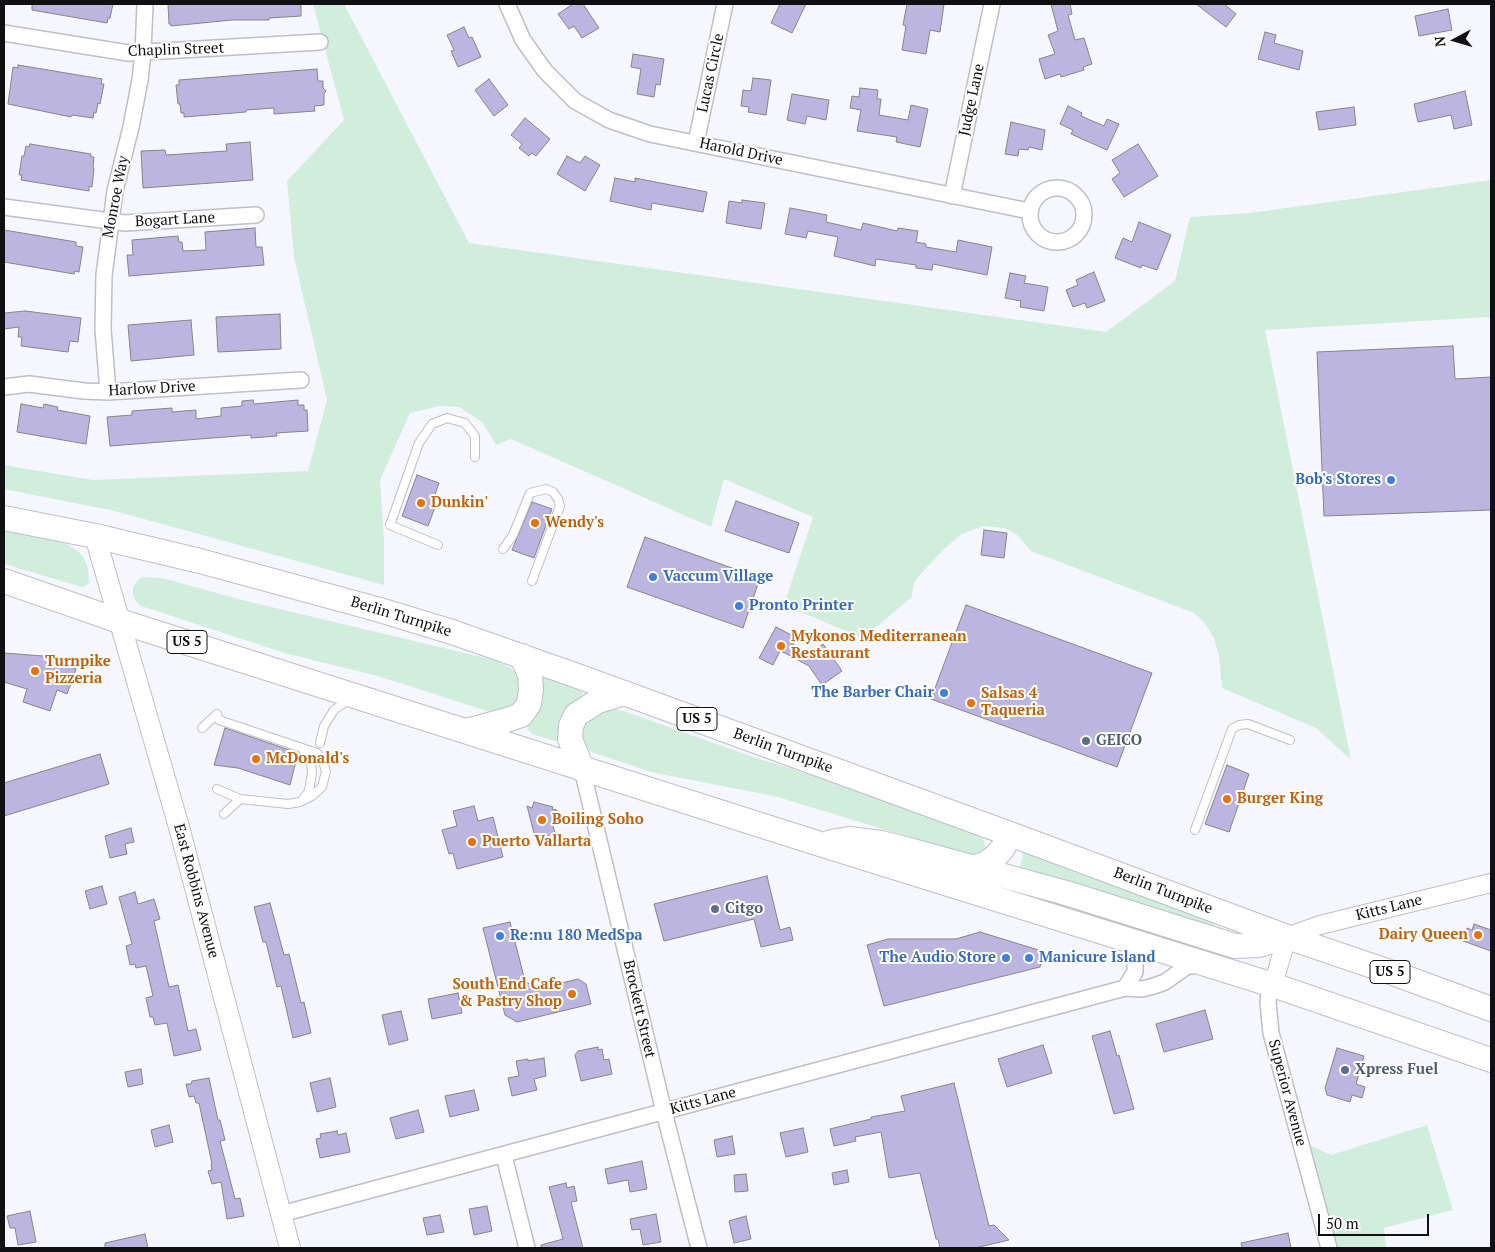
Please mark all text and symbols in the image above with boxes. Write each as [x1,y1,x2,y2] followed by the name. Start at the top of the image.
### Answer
[1430,15,1480,65] north arrow
[694,32,728,114] street label: Lucas Circle
[1430,35,1450,48] text: N
[128,39,224,61] street label: Chaplin Street
[956,62,988,138] street label: Judge Lane
[698,134,784,170] street label: Harold Drive
[99,154,133,240] street label: Monroe Way
[134,209,216,231] street label: Bogart Lane
[108,378,196,400] street label: Harlow Drive
[1295,471,1381,489] place label: Bob's Stores
[1385,474,1397,486] marker: Bob's Stores
[431,494,488,512] place label: Dunkin'
[415,497,427,509] marker: Dunkin'
[545,514,604,532] place label: Wendy's
[529,517,541,529] marker: Wendy's
[663,568,773,586] place label: Vaccum Village
[647,571,659,583] marker: Vaccum Village
[348,593,454,641] street label: Berlin Turnpike
[749,597,854,615] place label: Pronto Printer
[733,600,745,612] marker: Pronto Printer
[791,628,967,663] place label: Mykonos Mediterranean Restaurant
[167,630,207,654] road number: US 5
[775,640,787,652] marker: Mykonos Mediterranean Restaurant
[45,653,111,688] place label: Turnpike Pizzeria
[29,665,41,677] marker: Turnpike Pizzeria
[811,684,934,702] place label: The Barber Chair
[981,685,1045,720] place label: Salsas 4 Taqueria
[938,687,950,699] marker: The Barber Chair
[965,697,977,709] marker: Salsas 4 Taqueria
[677,708,717,731] road number: US 5
[731,725,835,777] street label: Berlin Turnpike
[1096,732,1142,750] place label: GEICO
[1080,735,1092,747] marker: GEICO
[266,750,349,768] place label: McDonald's
[250,753,262,765] marker: McDonald's
[1237,790,1323,808] place label: Burger King
[1221,793,1233,805] marker: Burger King
[552,811,644,829] place label: Boiling Soho
[536,814,548,826] marker: Boiling Soho
[169,822,223,960] street label: East Robbins Avenue
[482,833,591,851] place label: Puerto Vallarta
[466,836,478,848] marker: Puerto Vallarta
[1111,864,1215,918] street label: Berlin Turnpike
[1354,891,1424,925] street label: Kitts Lane
[725,900,763,918] place label: Citgo
[709,903,721,915] marker: Citgo
[1379,926,1468,944] place label: Dairy Queen
[510,927,643,945] place label: Re:nu 180 MedSpa
[1472,929,1484,941] marker: Dairy Queen
[494,930,506,942] marker: Re:nu 180 MedSpa
[879,949,996,967] place label: The Audio Store
[1039,949,1155,967] place label: Manicure Island
[1000,952,1012,964] marker: The Audio Store
[1023,952,1035,964] marker: Manicure Island
[619,958,659,1060] street label: Brockett Street
[1370,960,1410,984] road number: US 5
[452,976,562,1011] place label: South End Cafe & Pastry Shop
[566,988,578,1000] marker: South End Cafe & Pastry Shop
[1264,1038,1310,1148] street label: Superior Avenue
[1355,1061,1438,1079] place label: Xpress Fuel
[1339,1064,1351,1076] marker: Xpress Fuel
[668,1084,738,1118] street label: Kitts Lane
[1320,1204,1431,1236] scale bar
[1326,1213,1359,1233] text: 50 m

